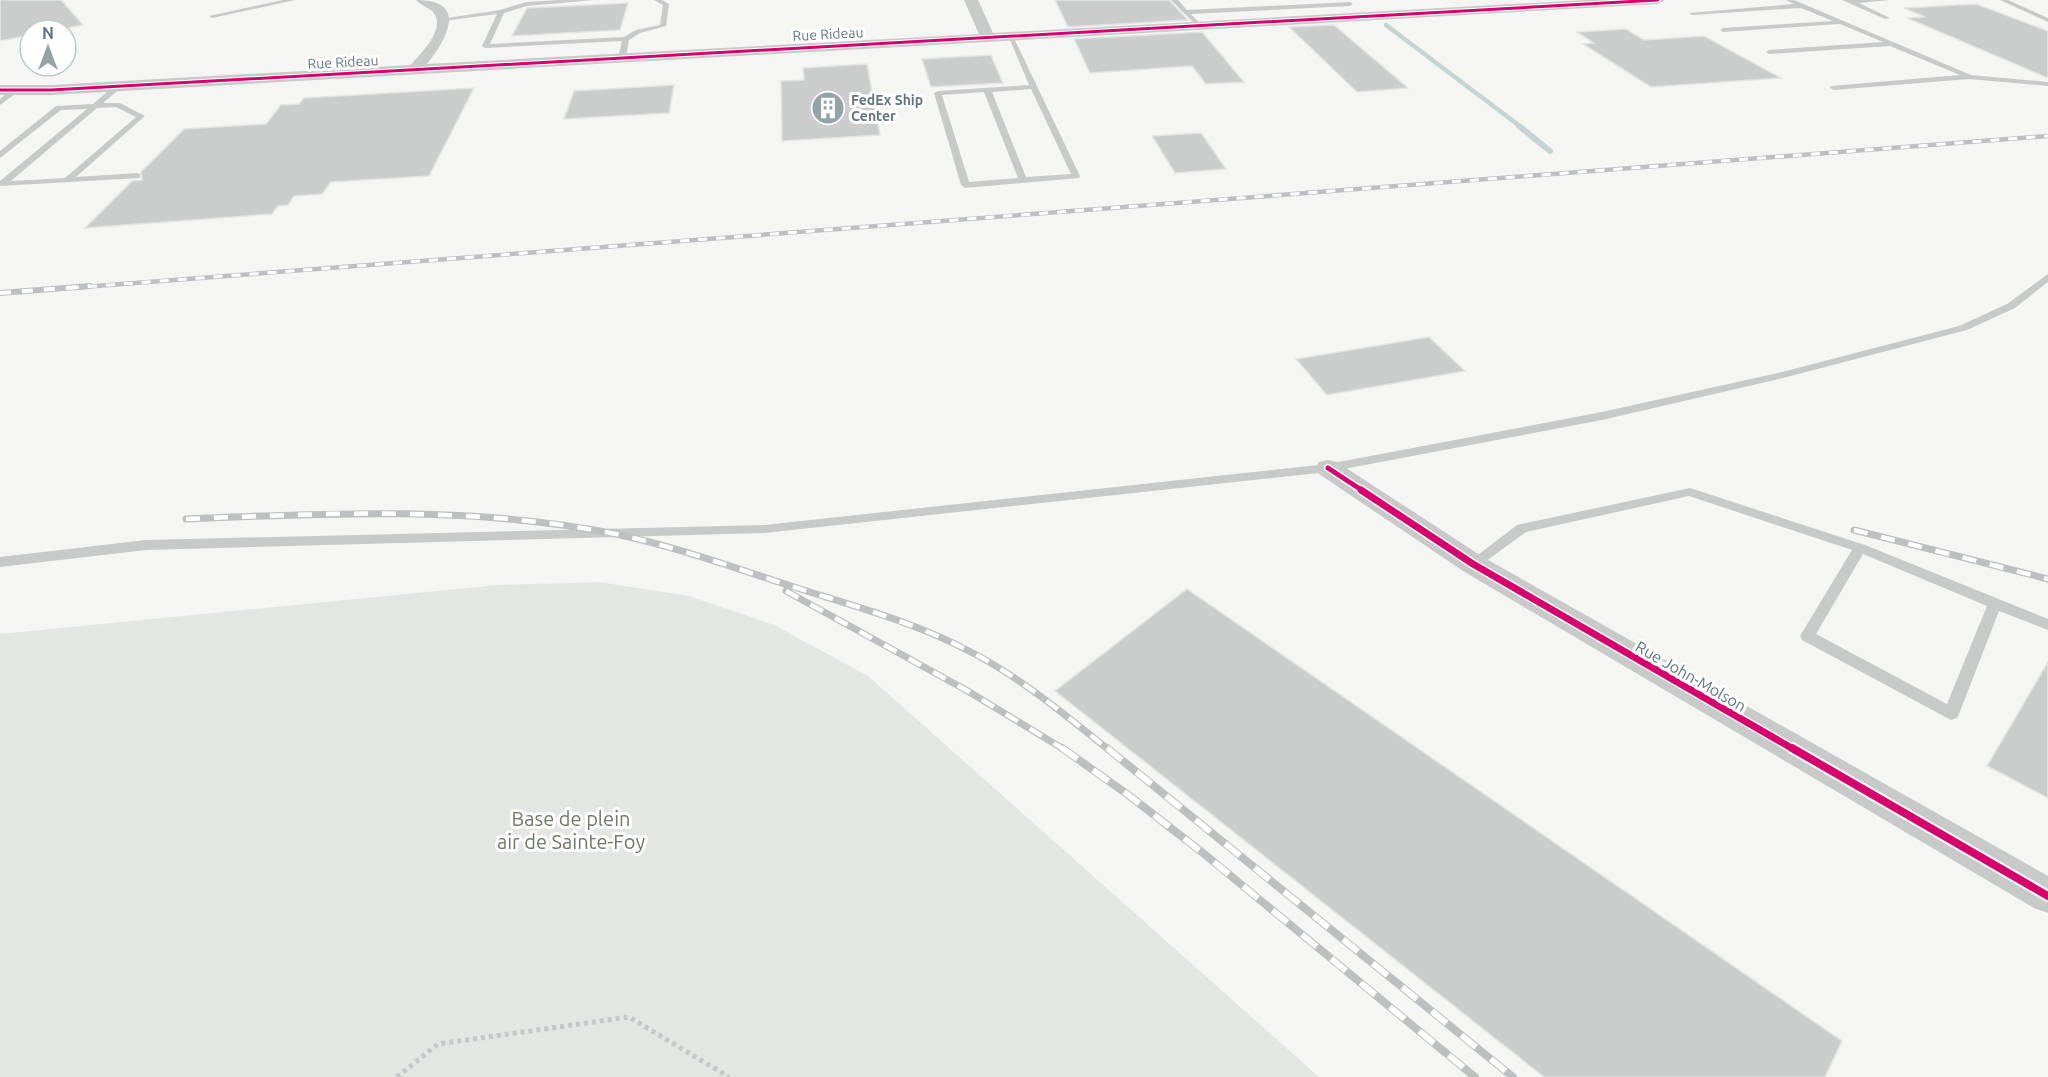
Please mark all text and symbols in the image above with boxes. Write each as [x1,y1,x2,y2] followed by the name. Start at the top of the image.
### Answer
[18,18,78,78] north arrow
[42,24,54,42] text: N
[792,24,864,44] street label: Rue Rideau
[307,52,379,72] street label: Rue Rideau
[810,90,846,126] building icon: FedEx Ship Center
[851,92,923,124] place label: FedEx Ship Center
[1633,637,1749,715] street label: Rue John-Molson
[497,807,645,853] park label: Base de plein air de Sainte-Foy

